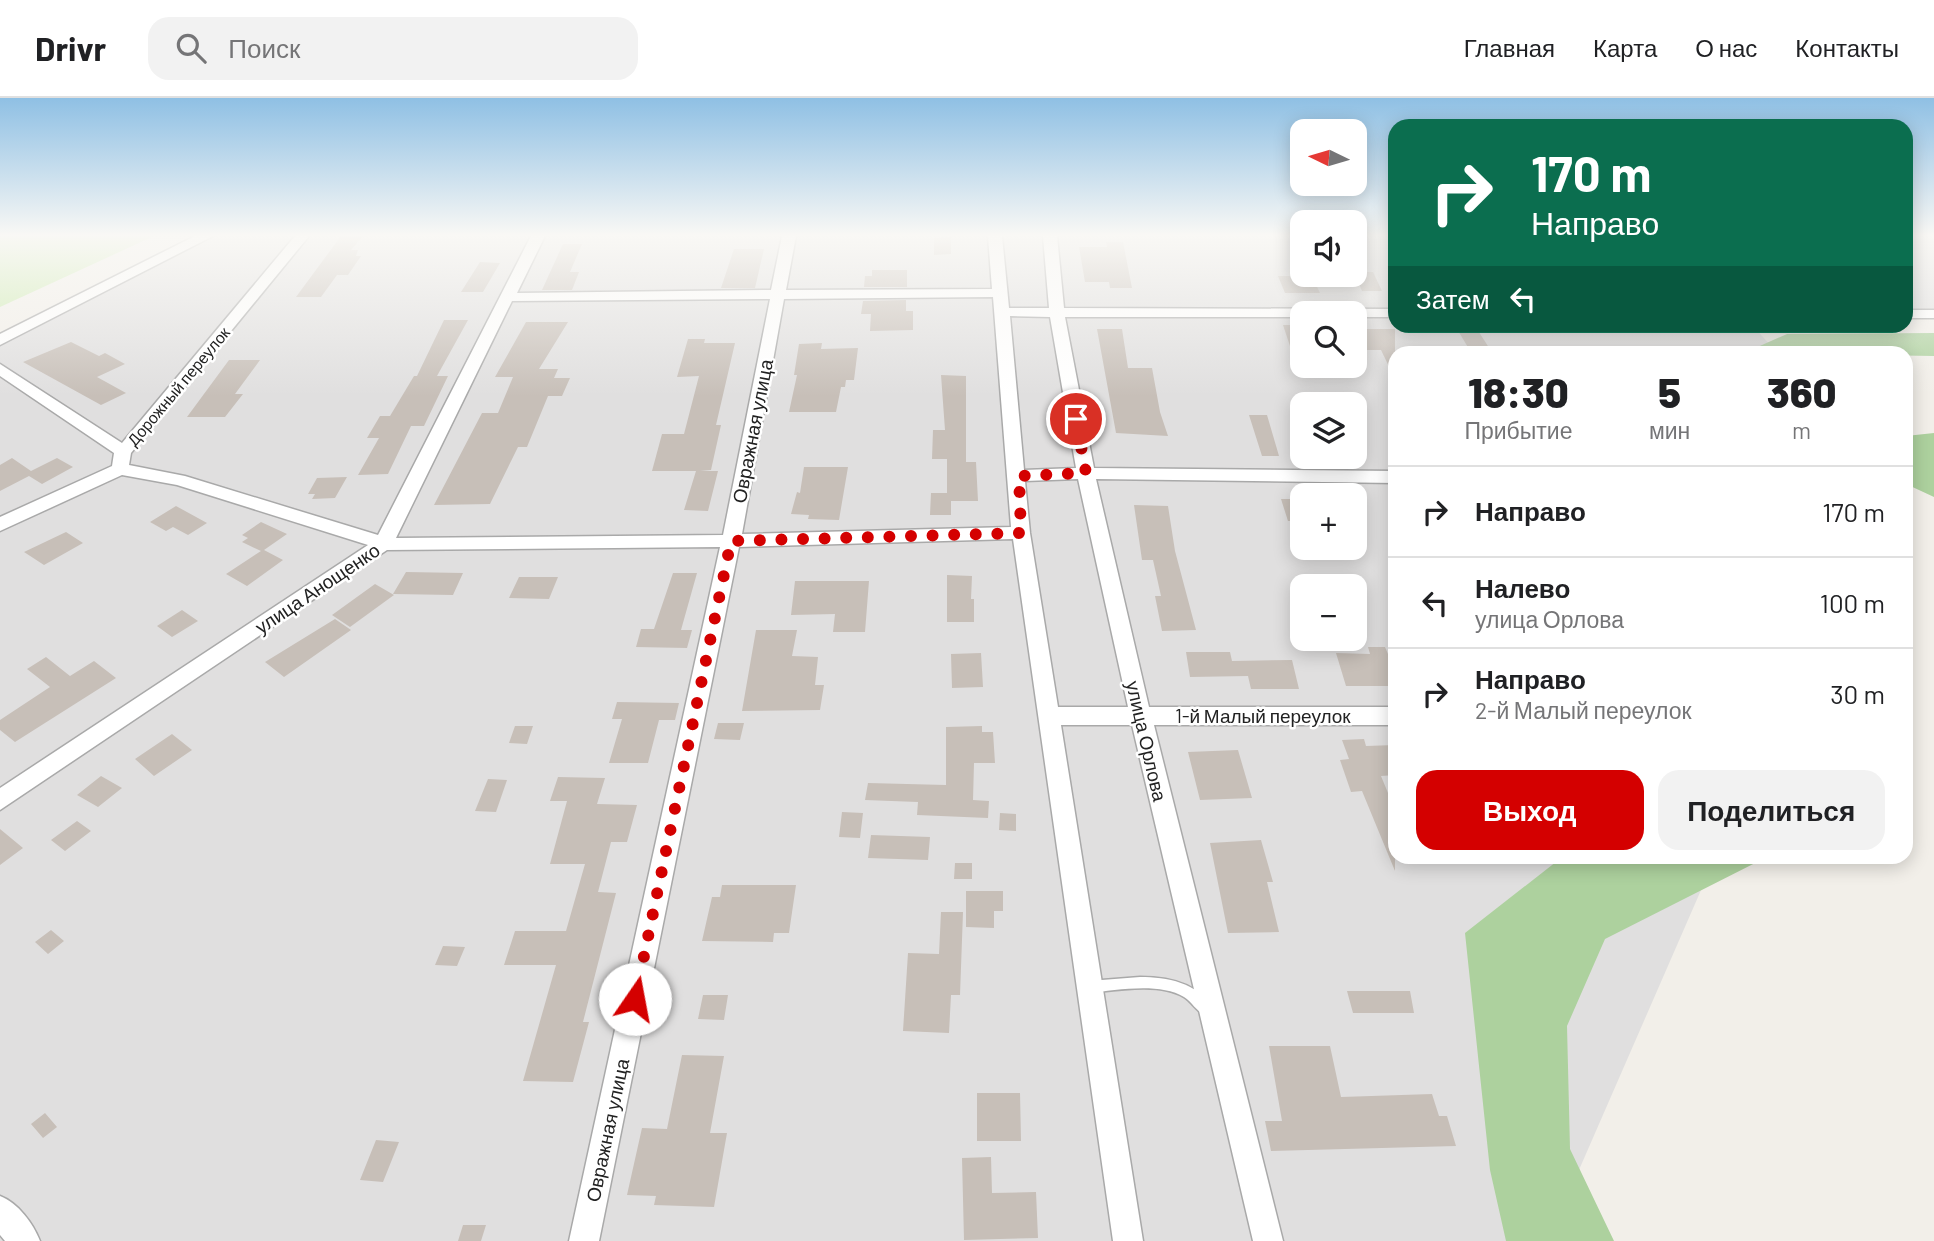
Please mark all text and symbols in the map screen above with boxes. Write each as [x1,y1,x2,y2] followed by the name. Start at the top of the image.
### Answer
[148,17,638,80] search box
[35,28,106,68] text: Drivr
[172,29,210,67] icon: search
[228,32,300,63] text: Поиск
[1464,33,1555,62] text: Главная
[1593,33,1657,62] text: Карта
[1695,33,1757,62] text: О нас
[1795,33,1899,62] text: Контакты
[1290,119,1367,196] north arrow
[1290,119,1367,651] map controls
[1531,143,1651,202] text: 170 m
[1416,147,1507,238] icon: right
[1531,203,1659,241] text: Направо
[1290,210,1367,287] button: sound
[1504,280,1542,318] icon: left
[1416,283,1490,314] text: Затем
[1290,301,1367,378] button: search
[123,322,234,449] street label: Дорожный переулок
[727,357,777,505] street label: Овражная улица
[1468,366,1569,416] text: 18:30
[1658,366,1681,416] text: 5
[1767,366,1837,416] text: 360
[1046,389,1106,449] pin
[1290,392,1367,469] button: layers
[1057,400,1095,438] icon: arrive
[1464,416,1572,444] text: Прибытие
[1649,416,1690,444] text: мин
[1792,416,1811,444] text: m
[1290,483,1367,560] button: +
[1416,493,1454,531] icon: right
[1475,495,1586,526] text: Направо
[1822,496,1885,527] text: 170 m
[250,538,384,638] street label: улица Анощенко
[1475,572,1570,603] text: Налево
[1290,574,1367,651] button: −
[1416,584,1454,622] icon: left
[1820,587,1885,618] text: 100 m
[1475,605,1624,633] text: улица Орлова
[1475,663,1586,694] text: Направо
[1416,675,1454,713] icon: right
[1122,678,1172,804] street label: улица Орлова
[1830,678,1885,709] text: 30 m
[1475,696,1692,724] text: 2-й Малый переулок
[1175,704,1351,727] street label: 1-й Малый переулок
[1416,770,1644,850] button: Выход
[1658,770,1885,850] button: Поделиться
[598,962,672,1036] position arrow
[581,1056,634,1204] street label: Овражная улица

